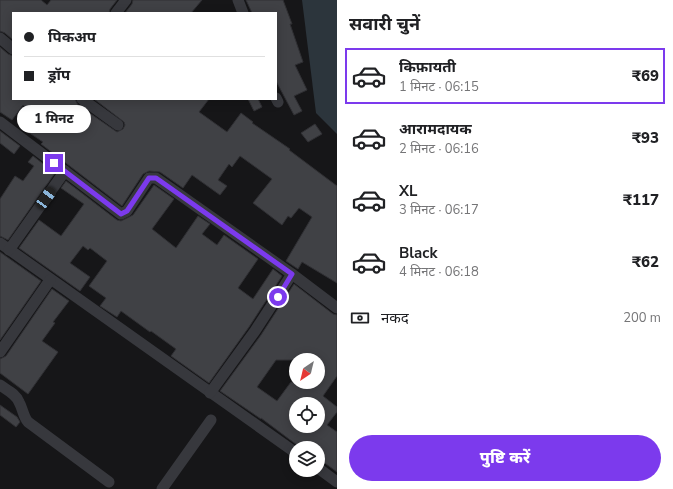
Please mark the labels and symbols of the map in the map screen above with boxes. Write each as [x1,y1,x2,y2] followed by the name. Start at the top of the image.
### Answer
[17,105,91,133] callout: 1 मिनट
[45,154,63,172] route end
[34,185,58,211] car
[269,288,287,306] route start
[289,353,325,389] north arrow

